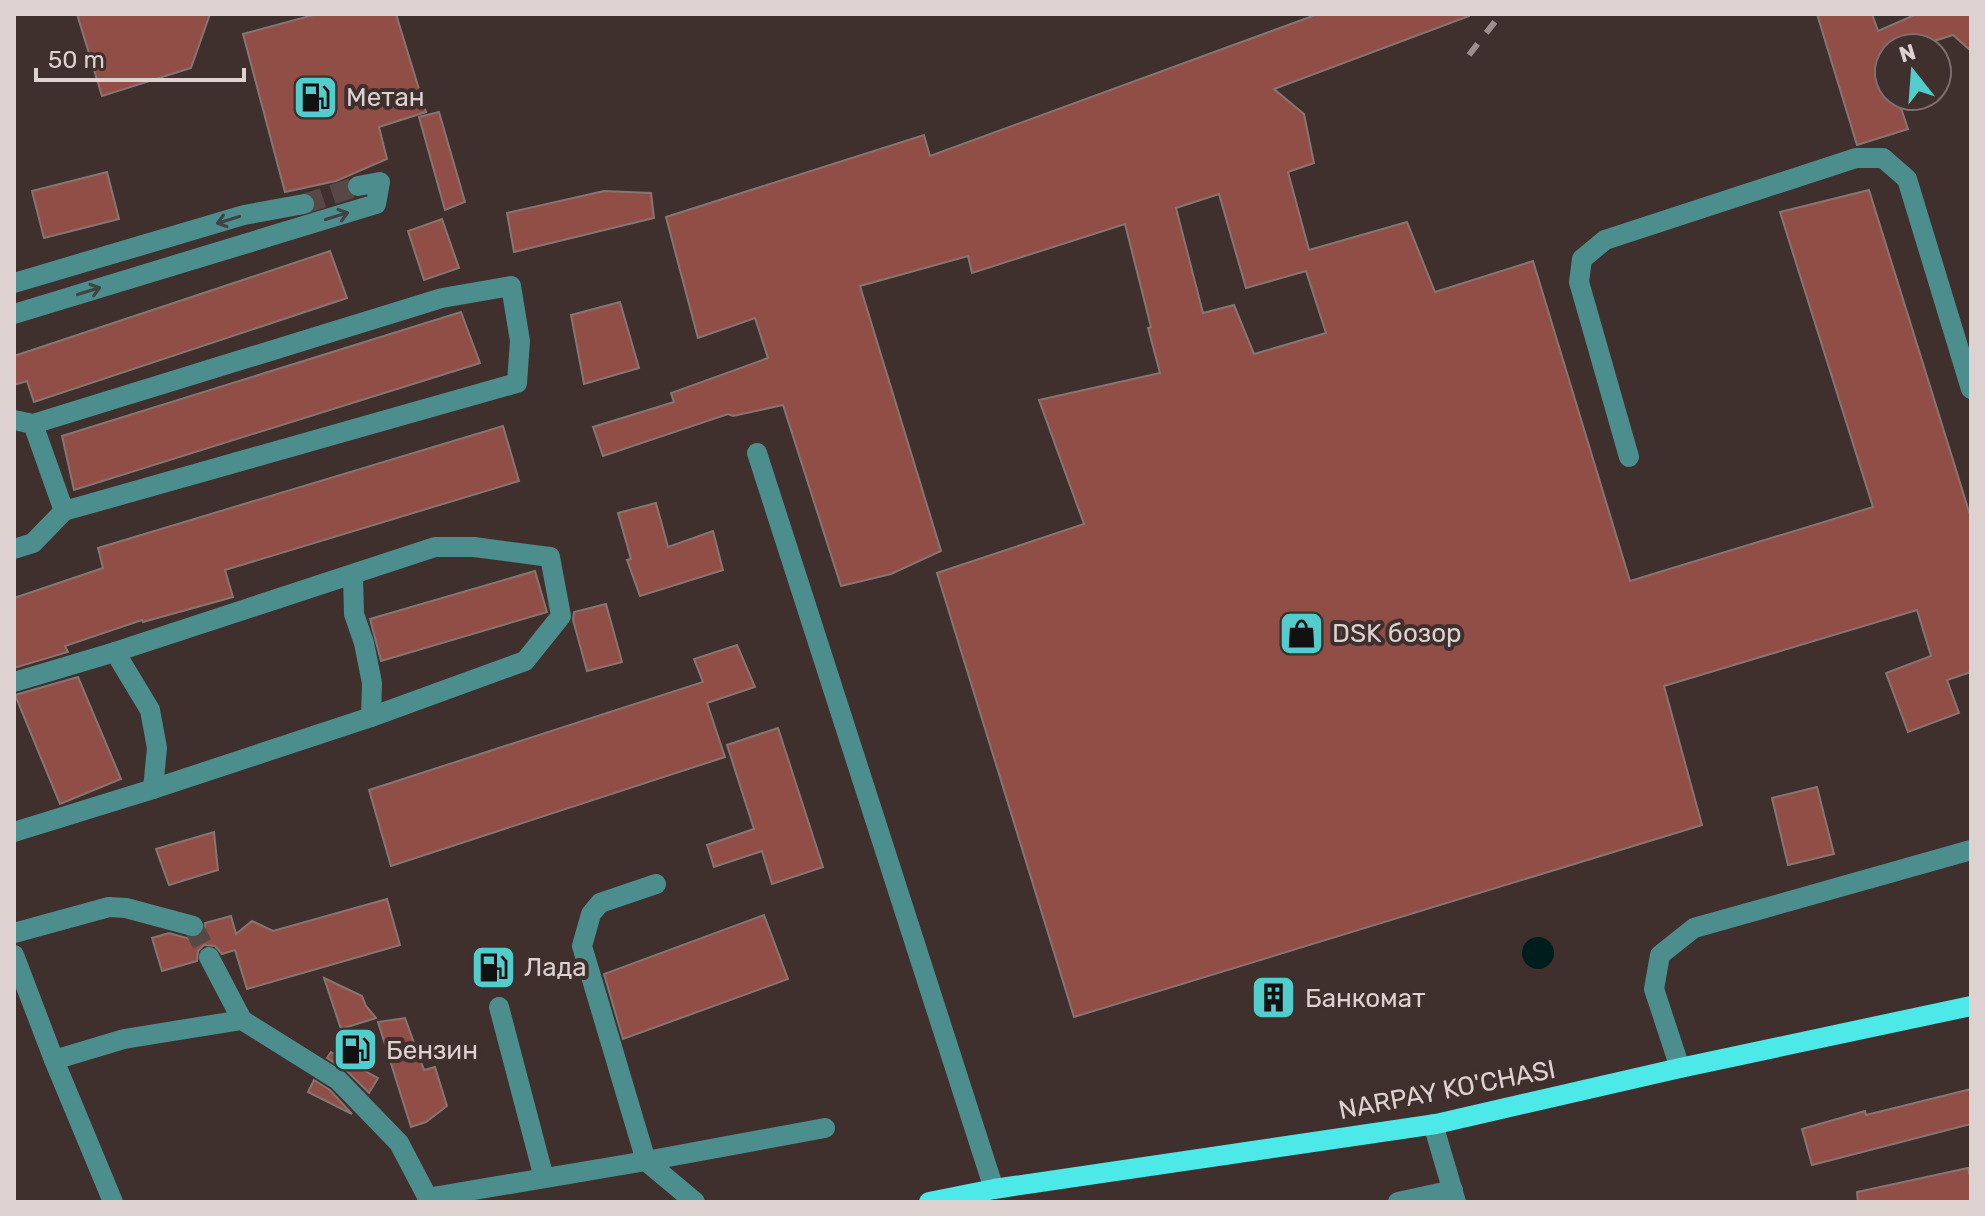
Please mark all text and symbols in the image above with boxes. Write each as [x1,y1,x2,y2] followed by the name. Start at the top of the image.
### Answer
[36,32,244,82] scale bar
[1873,32,1953,112] north arrow
[1896,38,1919,69] text: N
[48,46,105,74] text: 50 m
[291,73,339,121] fuel station icon: Метан
[346,82,425,113] place label: Метан
[324,208,350,223] one-way arrow
[215,213,241,228] one-way arrow
[76,283,101,298] one-way arrow
[1277,609,1325,657] shop icon: DSK бозор
[1332,618,1462,649] place label: DSK бозор
[469,943,517,991] fuel station icon: Лада
[524,952,587,983] place label: Лада
[1250,974,1298,1022] building icon: Банкомат
[1305,983,1425,1014] place label: Банкомат
[331,1026,379,1074] fuel station icon: Бензин
[386,1035,478,1066] place label: Бензин
[1336,1054,1558,1126] street label: NARPAY KO'CHASI

